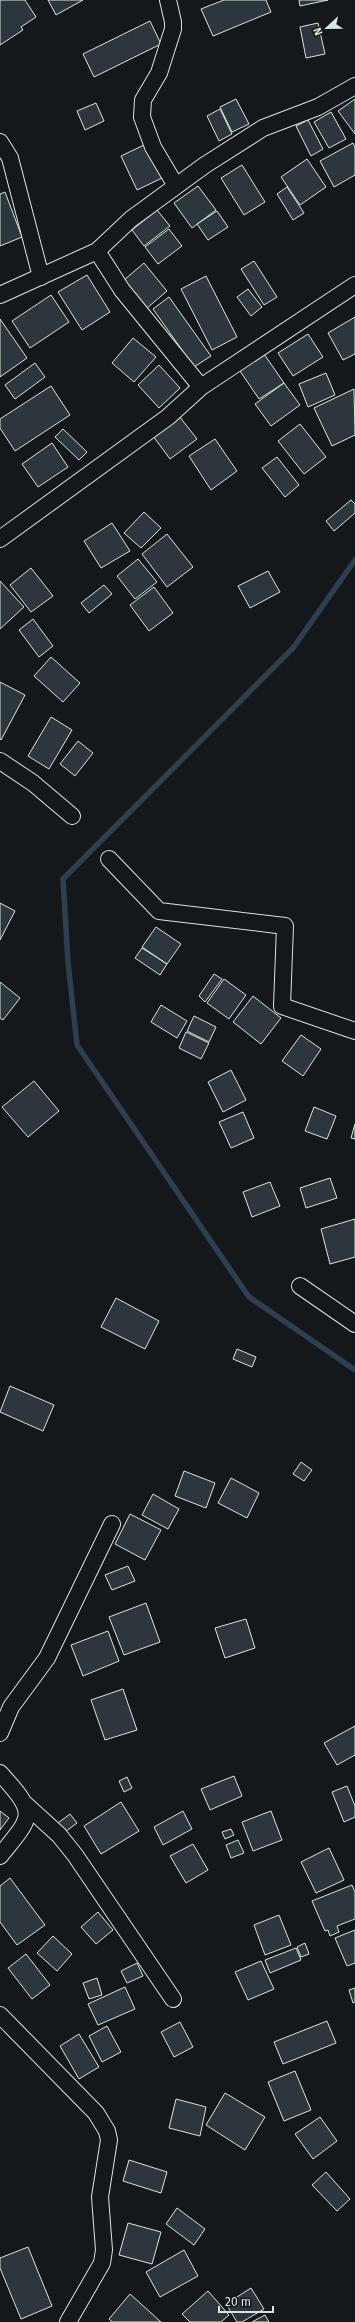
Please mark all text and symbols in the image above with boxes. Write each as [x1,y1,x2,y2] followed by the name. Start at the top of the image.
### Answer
[307,8,347,48] north arrow
[311,26,326,37] text: N
[219,2288,273,2314] scale bar
[225,2295,251,2309] text: 20 m

